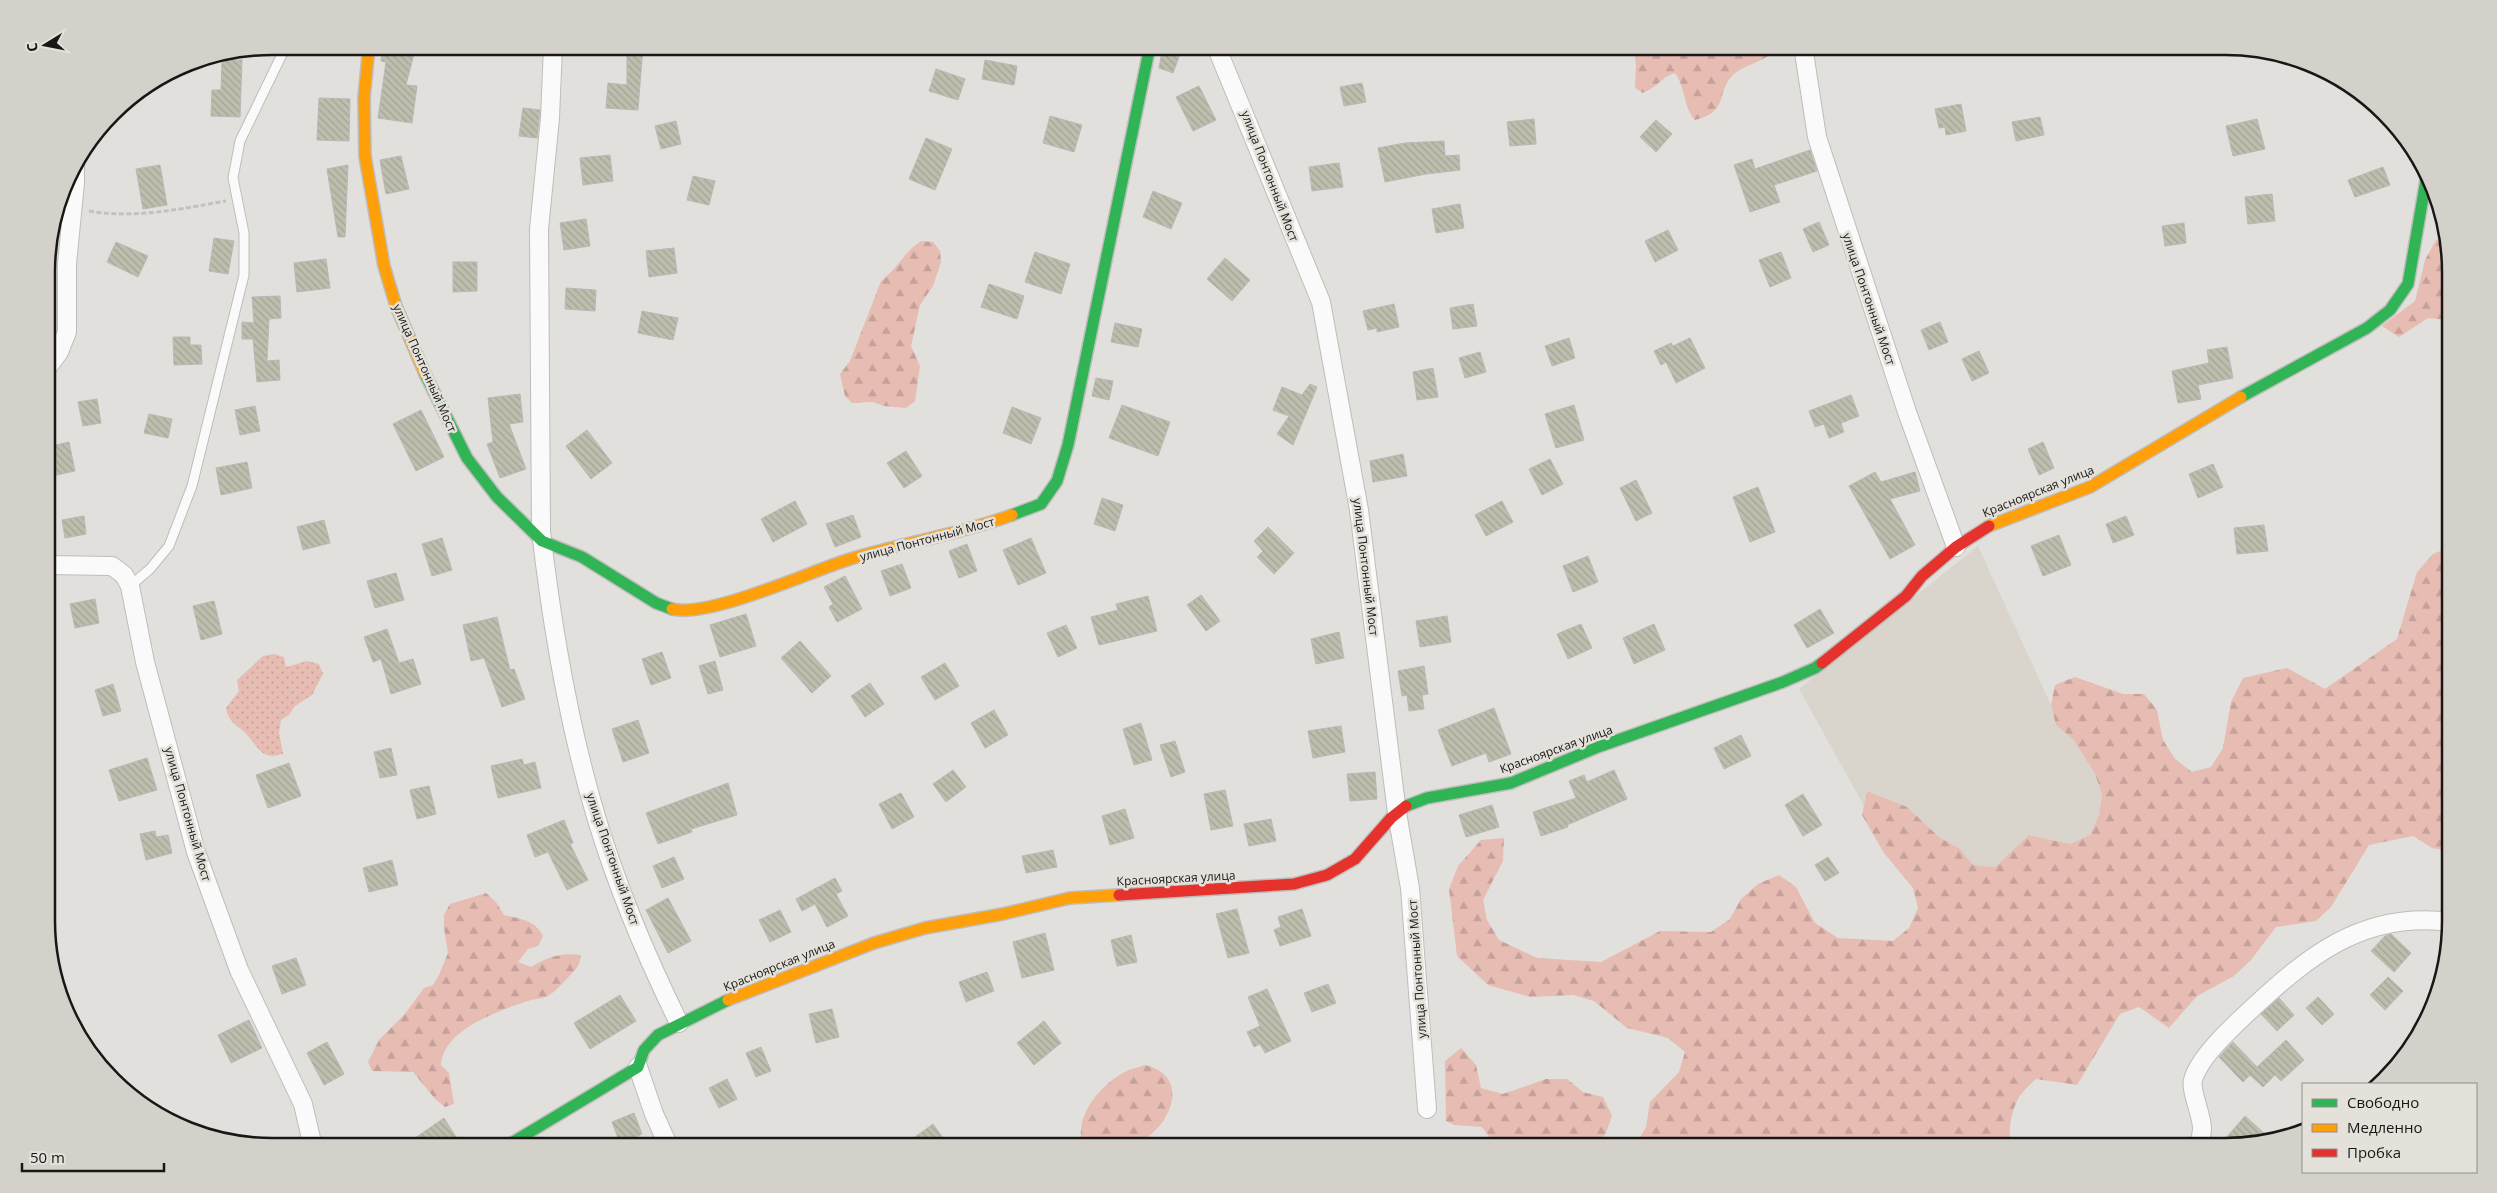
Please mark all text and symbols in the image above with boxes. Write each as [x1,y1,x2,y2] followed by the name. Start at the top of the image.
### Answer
[20,20,70,70] north arrow
[22,41,42,53] text: С
[1237,108,1303,244] street label: улица Понтонный Мост
[1838,231,1900,368] street label: улица Понтонный Мост
[389,301,461,435] street label: улица Понтонный Мост
[1980,461,2096,521] street label: Красноярская улица
[1349,497,1383,637] street label: улица Понтонный Мост
[858,513,997,565] street label: улица Понтонный Мост
[1497,721,1615,777] street label: Красноярская улица
[161,745,215,883] street label: улица Понтонный Мост
[582,791,644,928] street label: улица Понтонный Мост
[1116,866,1236,890] street label: Красноярская улица
[1404,899,1430,1039] street label: улица Понтонный Мост
[721,935,837,995] street label: Красноярская улица
[2302,1083,2477,1173] legend
[2347,1092,2419,1112] text: Свободно
[2347,1117,2423,1137] text: Медленно
[22,1140,165,1172] scale bar
[2347,1142,2401,1162] text: Пробка
[30,1147,65,1167] text: 50 m

